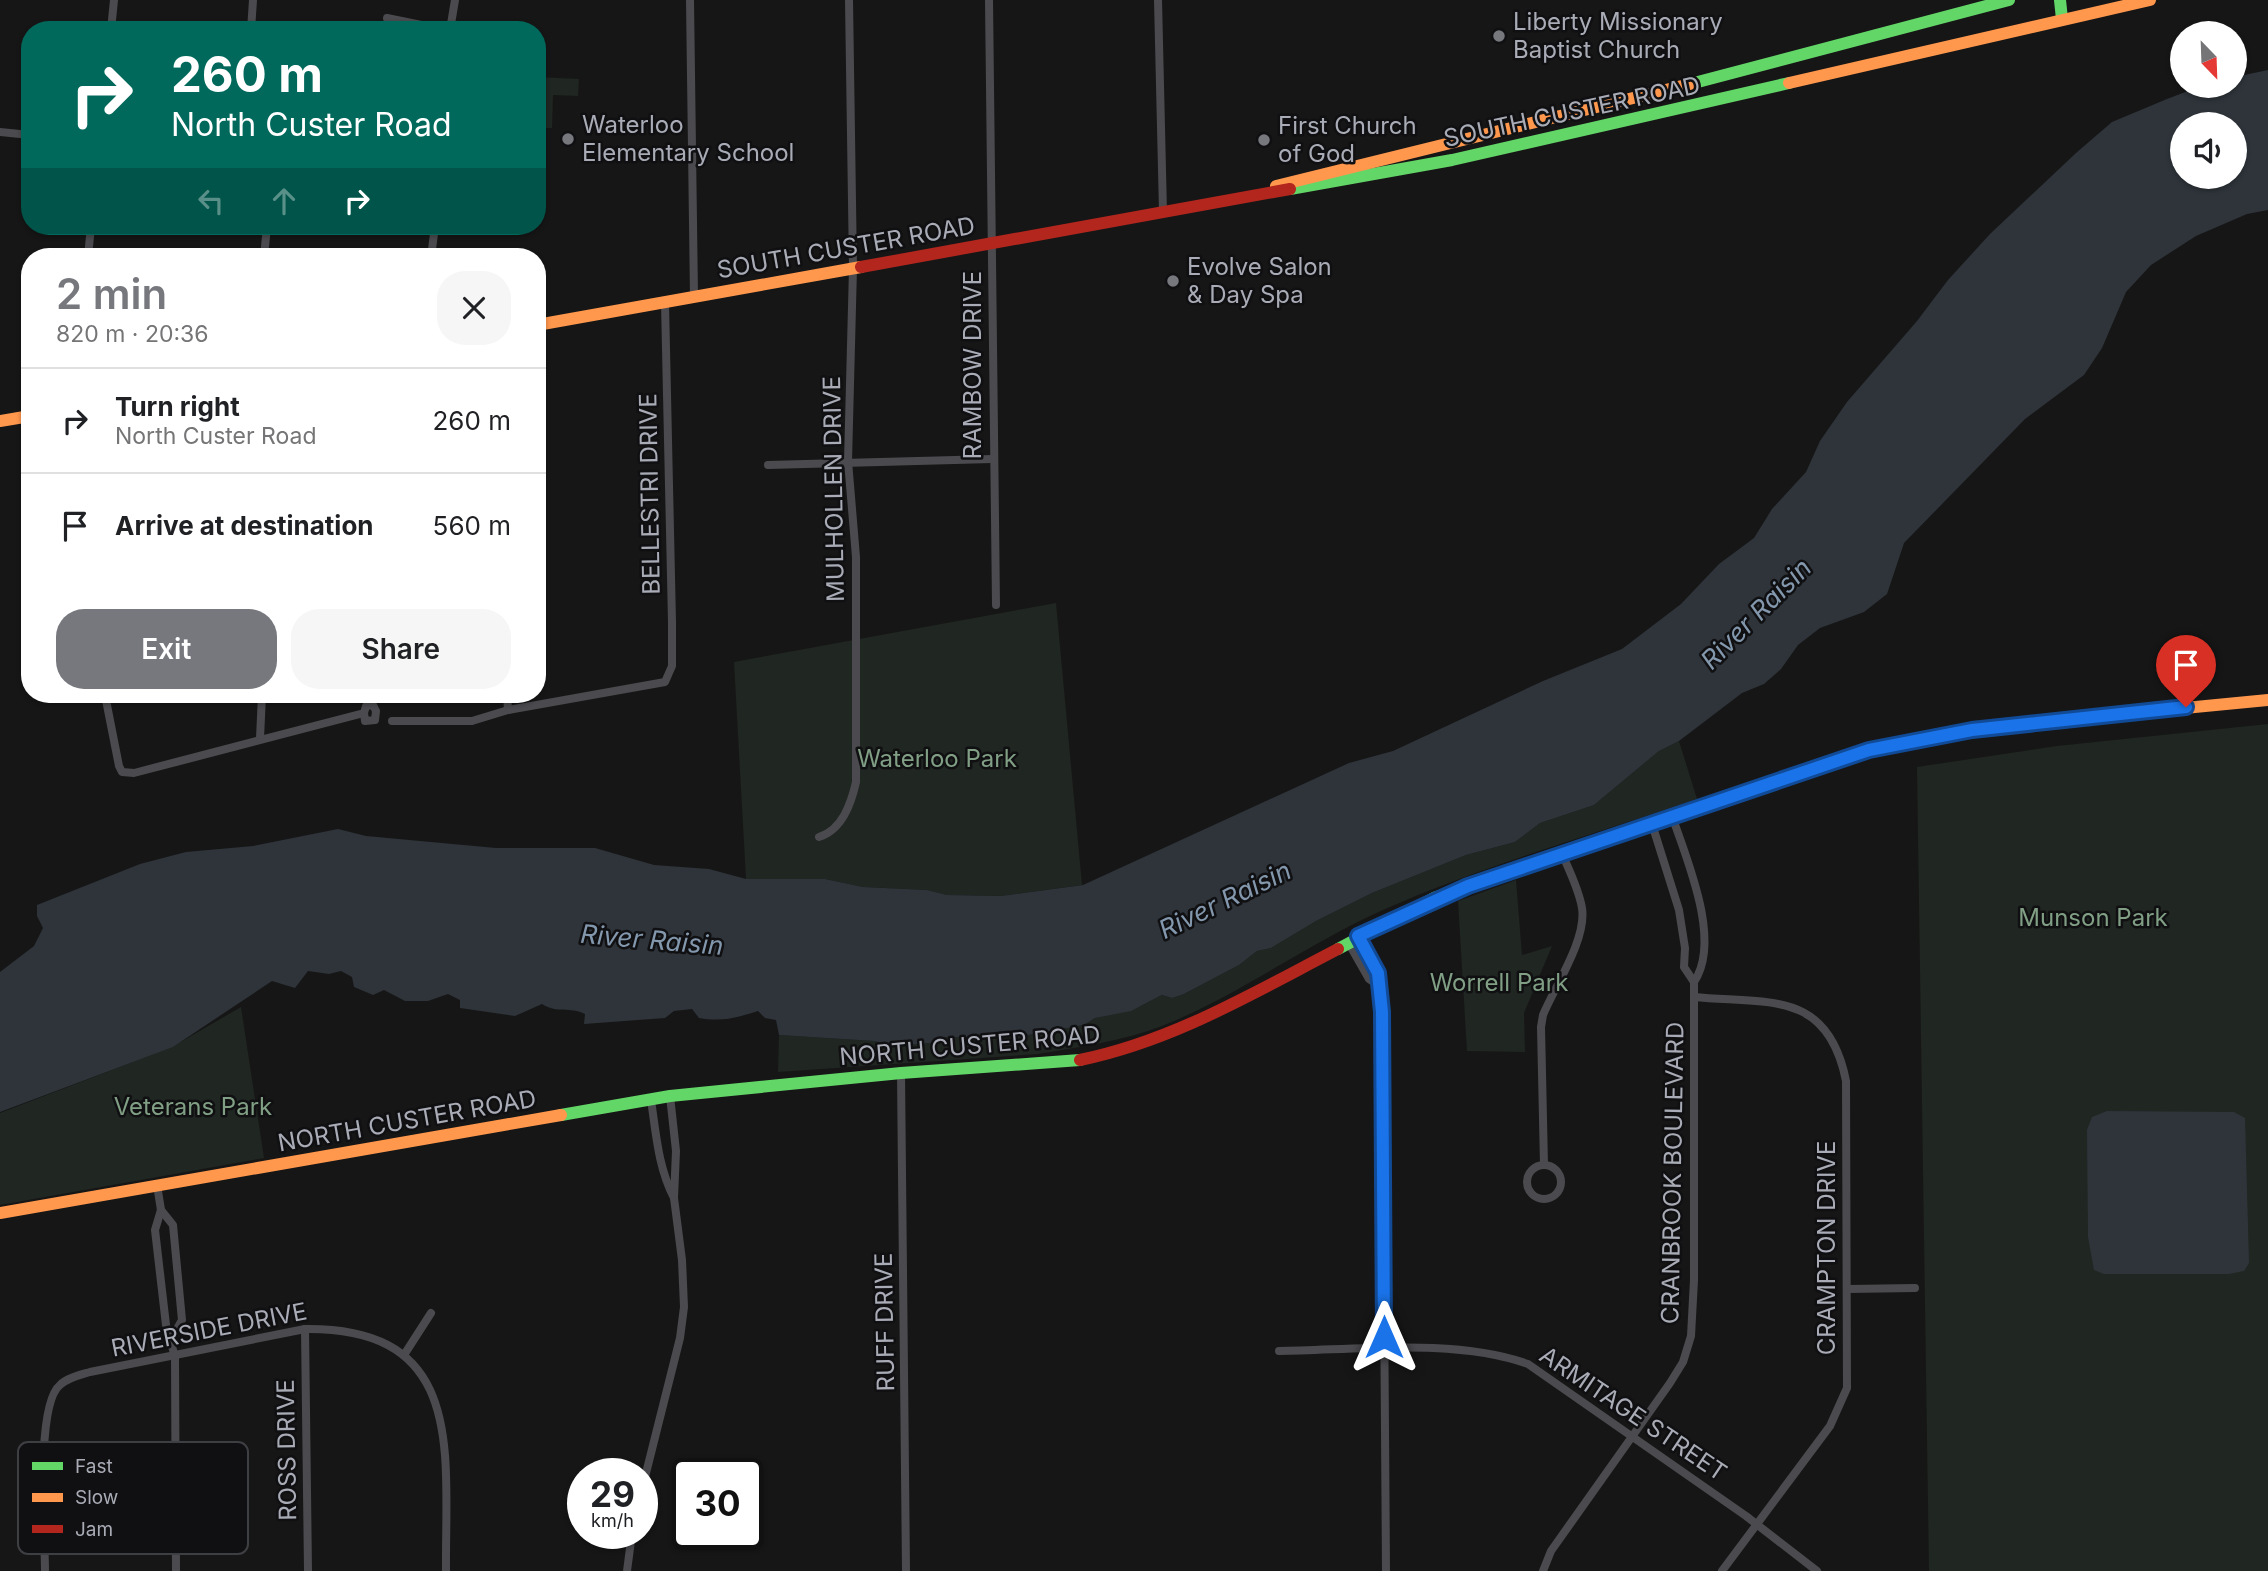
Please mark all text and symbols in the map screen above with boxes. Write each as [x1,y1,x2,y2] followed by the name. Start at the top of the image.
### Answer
[1513,7,1723,64] place label: Liberty Missionary Baptist Church
[2170,21,2247,98] north arrow
[2170,21,2247,189] map controls
[1491,28,1507,44] marker: Liberty Missionary Baptist Church
[171,45,323,104] text: 260 m
[56,49,147,140] icon: right
[1441,70,1703,153] street label: SOUTH CUSTER ROAD
[171,105,451,144] text: North Custer Road
[582,110,794,167] place label: Waterloo Elementary School
[1278,111,1417,168] place label: First Church of God
[2170,112,2247,189] button: sound
[560,131,576,147] marker: Waterloo Elementary School
[1256,132,1272,148] marker: First Church of God
[192,182,230,220] icon: left
[265,182,303,220] icon: ahead
[338,182,376,220] icon: right
[715,211,977,284] street label: SOUTH CUSTER ROAD
[1187,252,1332,309] place label: Evolve Salon & Day Spa
[56,268,167,319] text: 2 min
[437,271,511,345] button: close
[958,271,987,459] street label: RAMBOW DRIVE
[1165,273,1181,289] marker: Evolve Salon & Day Spa
[56,320,209,348] text: 820 m · 20:36
[817,376,850,602] street label: MULHOLLEN DRIVE
[115,391,240,422] text: Turn right
[633,393,666,595] street label: BELLESTRI DRIVE
[56,402,94,440] icon: right
[433,405,511,436] text: 260 m
[115,422,317,450] text: North Custer Road
[56,507,94,545] icon: arrive
[115,510,374,541] text: Arrive at destination
[433,510,511,541] text: 560 m
[1694,552,1817,675] water label: River Raisin
[56,609,277,689] button: Exit
[291,609,511,689] button: Share
[2156,635,2216,707] pin
[2167,646,2205,684] icon: arrive
[857,744,1017,773] park label: Waterloo Park
[1154,854,1296,945] water label: River Raisin
[2018,903,2168,932] park label: Munson Park
[579,918,725,961] water label: River Raisin
[1430,968,1568,997] park label: Worrell Park
[838,1020,1102,1071] street label: NORTH CUSTER ROAD
[1655,1022,1690,1324] street label: CRANBROOK BOULEVARD
[276,1084,538,1158] street label: NORTH CUSTER ROAD
[114,1092,272,1121] park label: Veterans Park
[1812,1141,1841,1355] street label: CRAMPTON DRIVE
[869,1252,900,1392] street label: RUFF DRIVE
[109,1296,309,1363] street label: RIVERSIDE DRIVE
[1347,1300,1421,1374] position arrow
[1534,1340,1732,1487] street label: ARMITAGE STREET
[271,1379,302,1521] street label: ROSS DRIVE
[18,1442,248,1554] legend
[75,1455,113,1478] text: Fast
[672,1458,763,1549] speed limit sign: 30
[590,1473,635,1515] text: 29
[75,1486,118,1509] text: Slow
[591,1510,634,1531] text: km/h
[75,1518,113,1541] text: Jam

